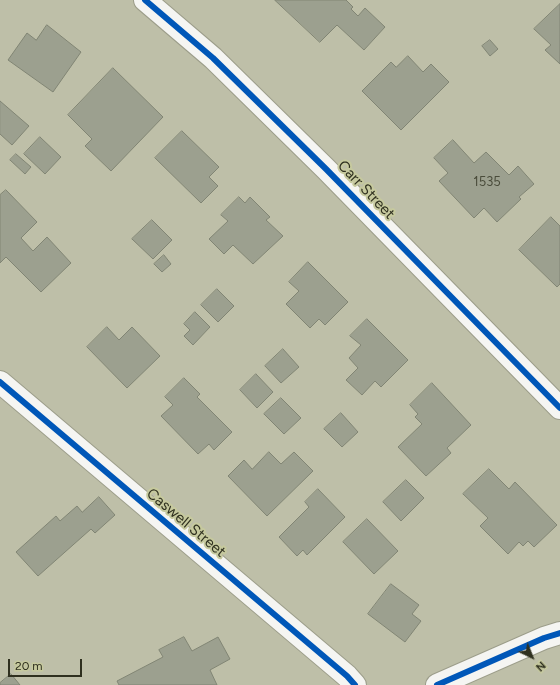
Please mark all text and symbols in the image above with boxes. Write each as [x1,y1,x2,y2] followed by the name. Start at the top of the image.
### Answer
[334,157,398,223] street label: Carr Street
[473,174,501,190] house number: 1535
[143,485,229,561] street label: Caswell Street
[512,637,552,677] north arrow
[10,651,84,677] scale bar
[533,658,548,674] text: N
[15,659,43,673] text: 20 m

